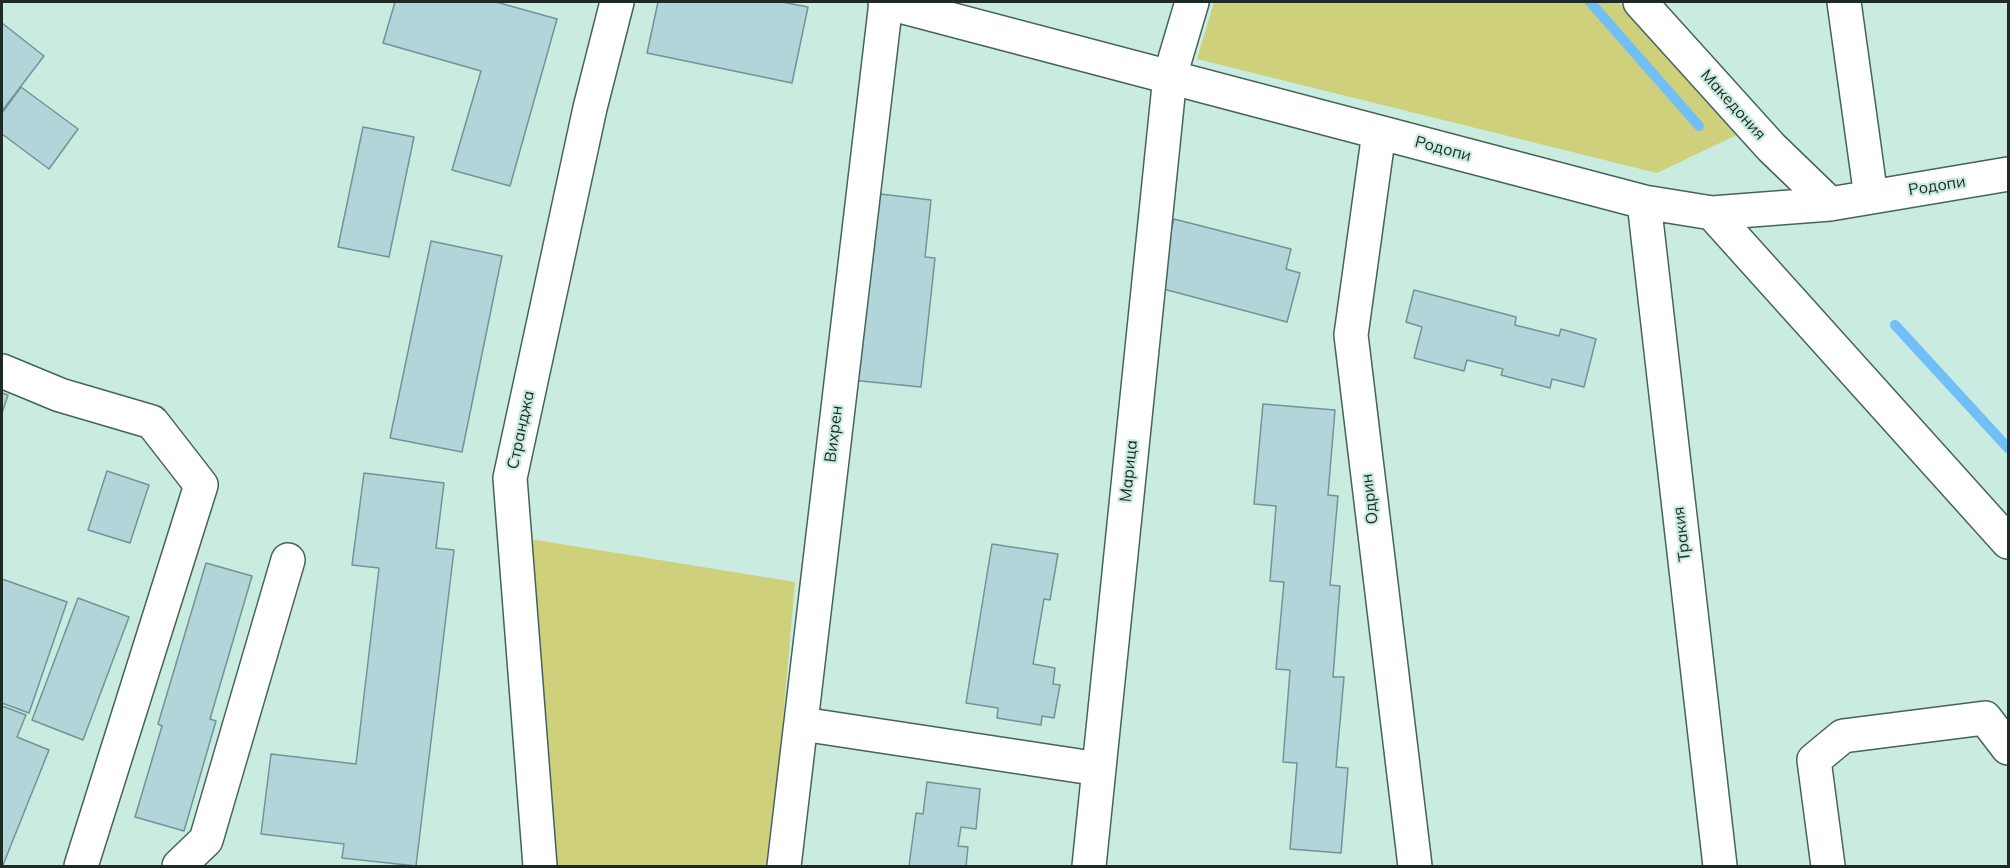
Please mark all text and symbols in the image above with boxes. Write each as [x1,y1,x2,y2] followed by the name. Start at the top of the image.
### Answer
[1696,66,1770,144] street label: Македония
[1413,132,1473,166] street label: Родопи
[1907,172,1967,200] street label: Родопи
[503,389,539,471] street label: Странджа
[821,404,847,464] street label: Вихрен
[1116,439,1142,503] street label: Марица
[1357,473,1383,525] street label: Одрин
[1669,506,1695,562] street label: Тракия

